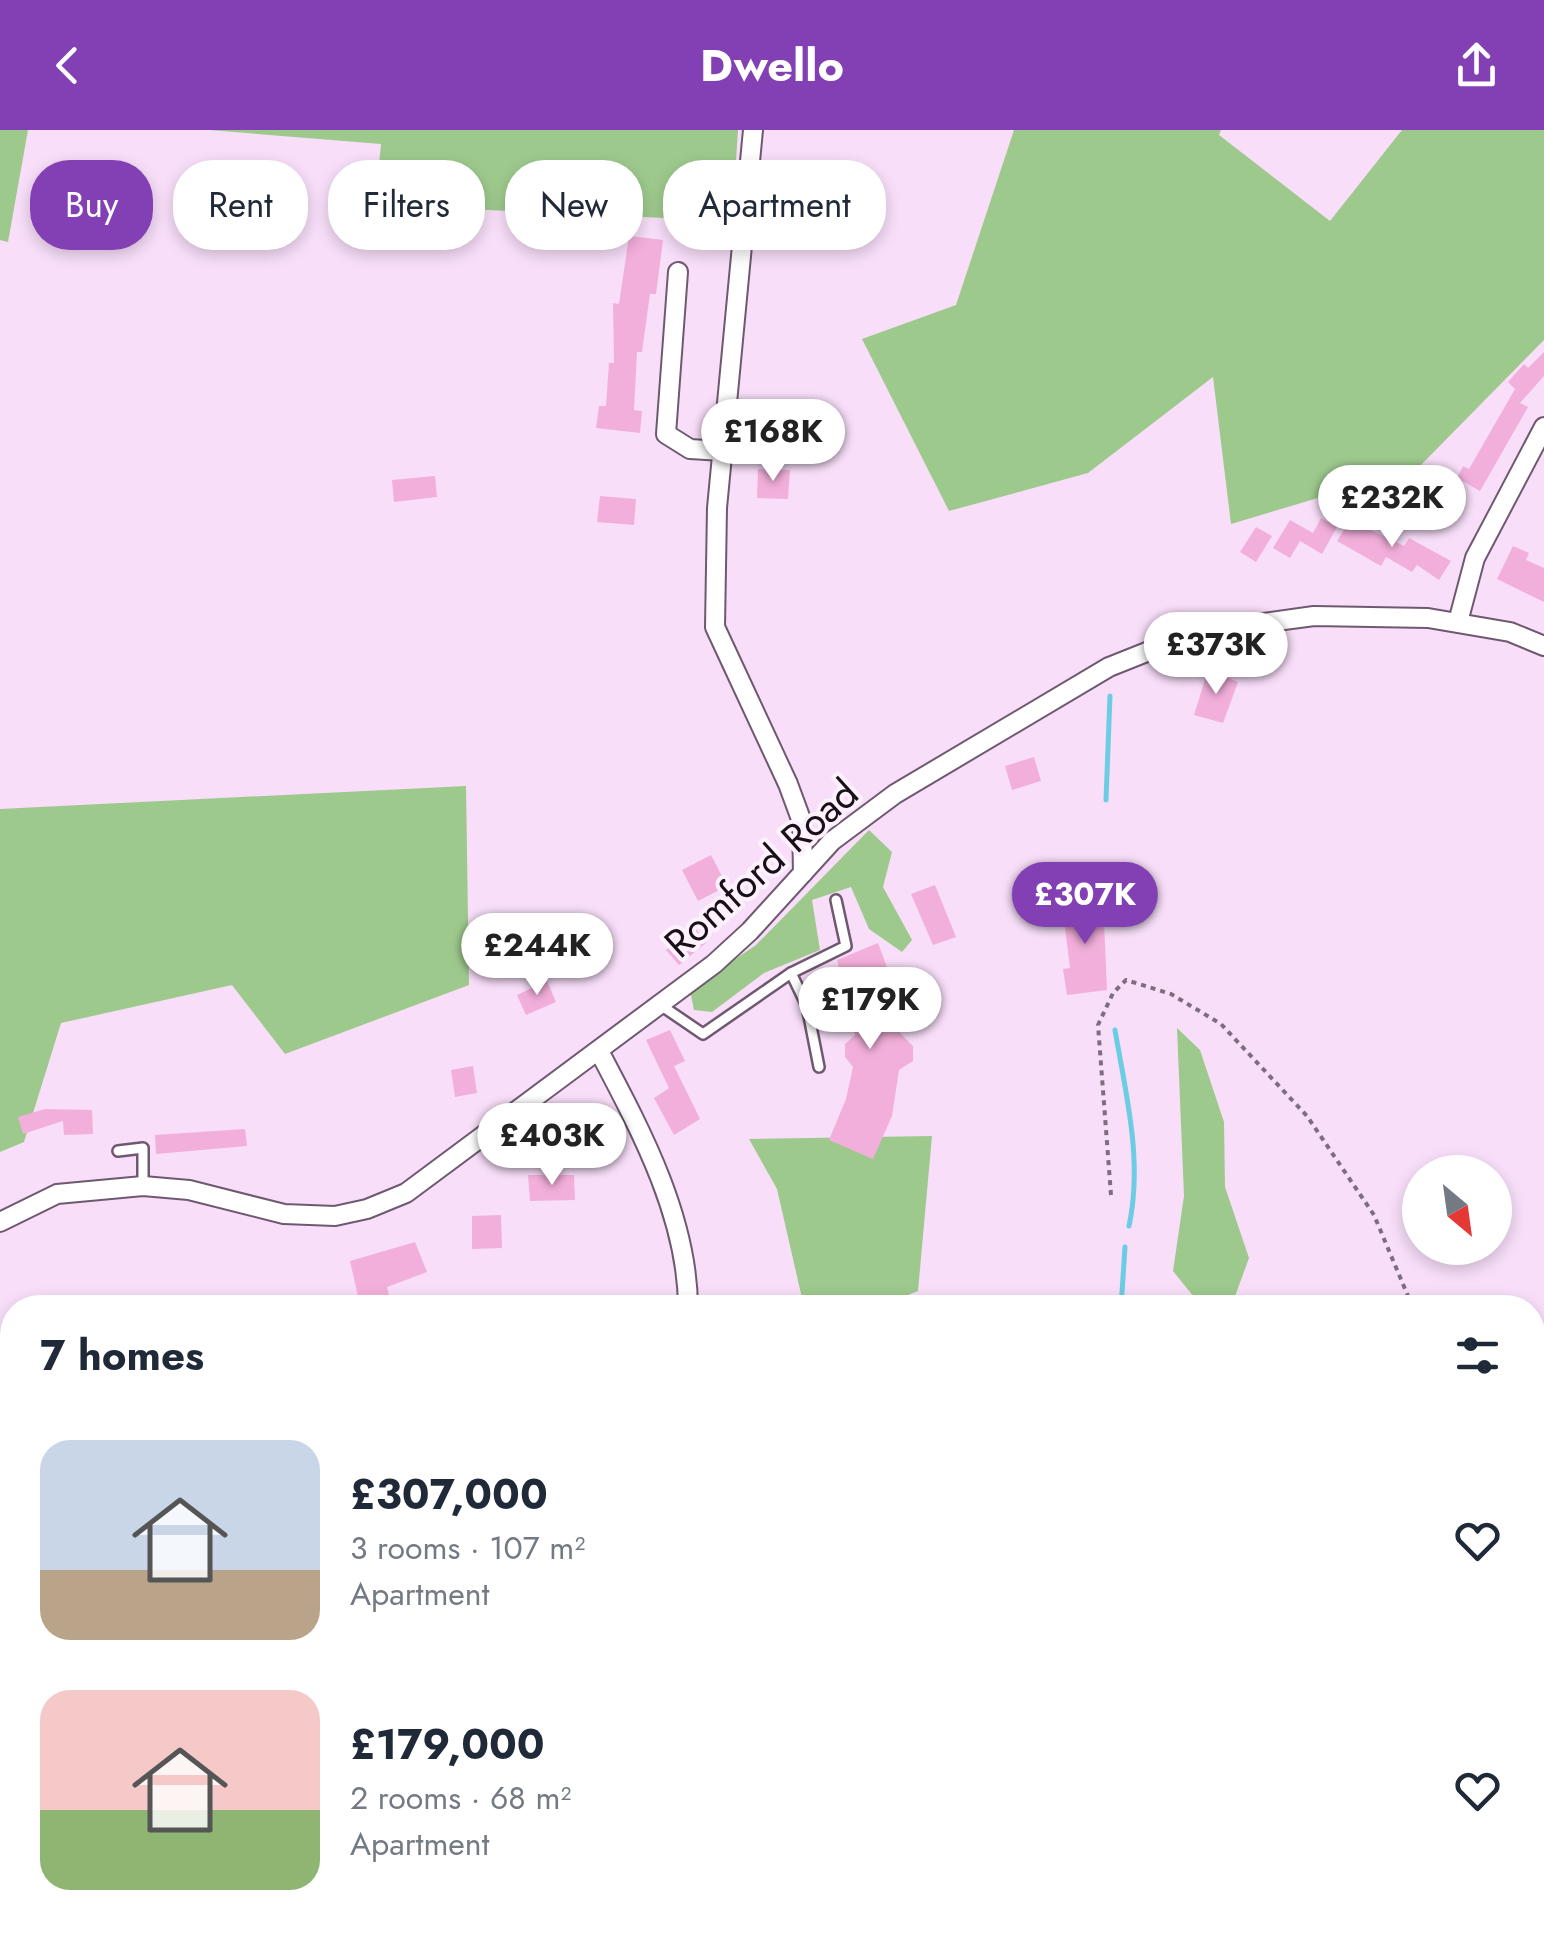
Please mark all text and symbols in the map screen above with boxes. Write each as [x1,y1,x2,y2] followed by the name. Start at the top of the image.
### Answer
[700,33,844,98] text: Dwello
[40,38,95,93] icon: back
[1449,38,1504,93] icon: share
[30,160,153,250] chip: Buy
[173,160,308,250] chip: Rent
[328,160,485,250] chip: Filters
[505,160,643,250] chip: New
[663,160,886,250] chip: Apartment
[703,399,843,484] pin: £168K
[723,408,823,454] text: £168K
[1322,465,1462,550] pin: £232K
[1340,474,1444,520] text: £232K
[1146,612,1286,697] pin: £373K
[1166,621,1266,667] text: £373K
[651,765,871,971] street label: Romford Road
[1015,862,1155,947] pin: £307K
[1034,871,1136,917] text: £307K
[467,913,607,998] pin: £244K
[483,922,591,968] text: £244K
[800,967,940,1052] pin: £179K
[821,976,919,1022] text: £179K
[482,1103,622,1188] pin: £403K
[499,1112,605,1158] text: £403K
[1402,1155,1512,1265] north arrow
[1402,1155,1512,1265] map controls
[40,1325,204,1386] text: 7 homes
[1450,1328,1505,1383] icon: filters
[350,1464,548,1525] text: £307,000
[120,1480,240,1600] icon: home
[1450,1513,1505,1568] icon: heart
[350,1525,585,1571] text: 3 rooms · 107 m²
[350,1571,489,1617] text: Apartment
[350,1714,545,1775] text: £179,000
[120,1730,240,1850] icon: home
[1450,1763,1505,1818] icon: heart
[350,1775,571,1821] text: 2 rooms · 68 m²
[350,1821,489,1867] text: Apartment

